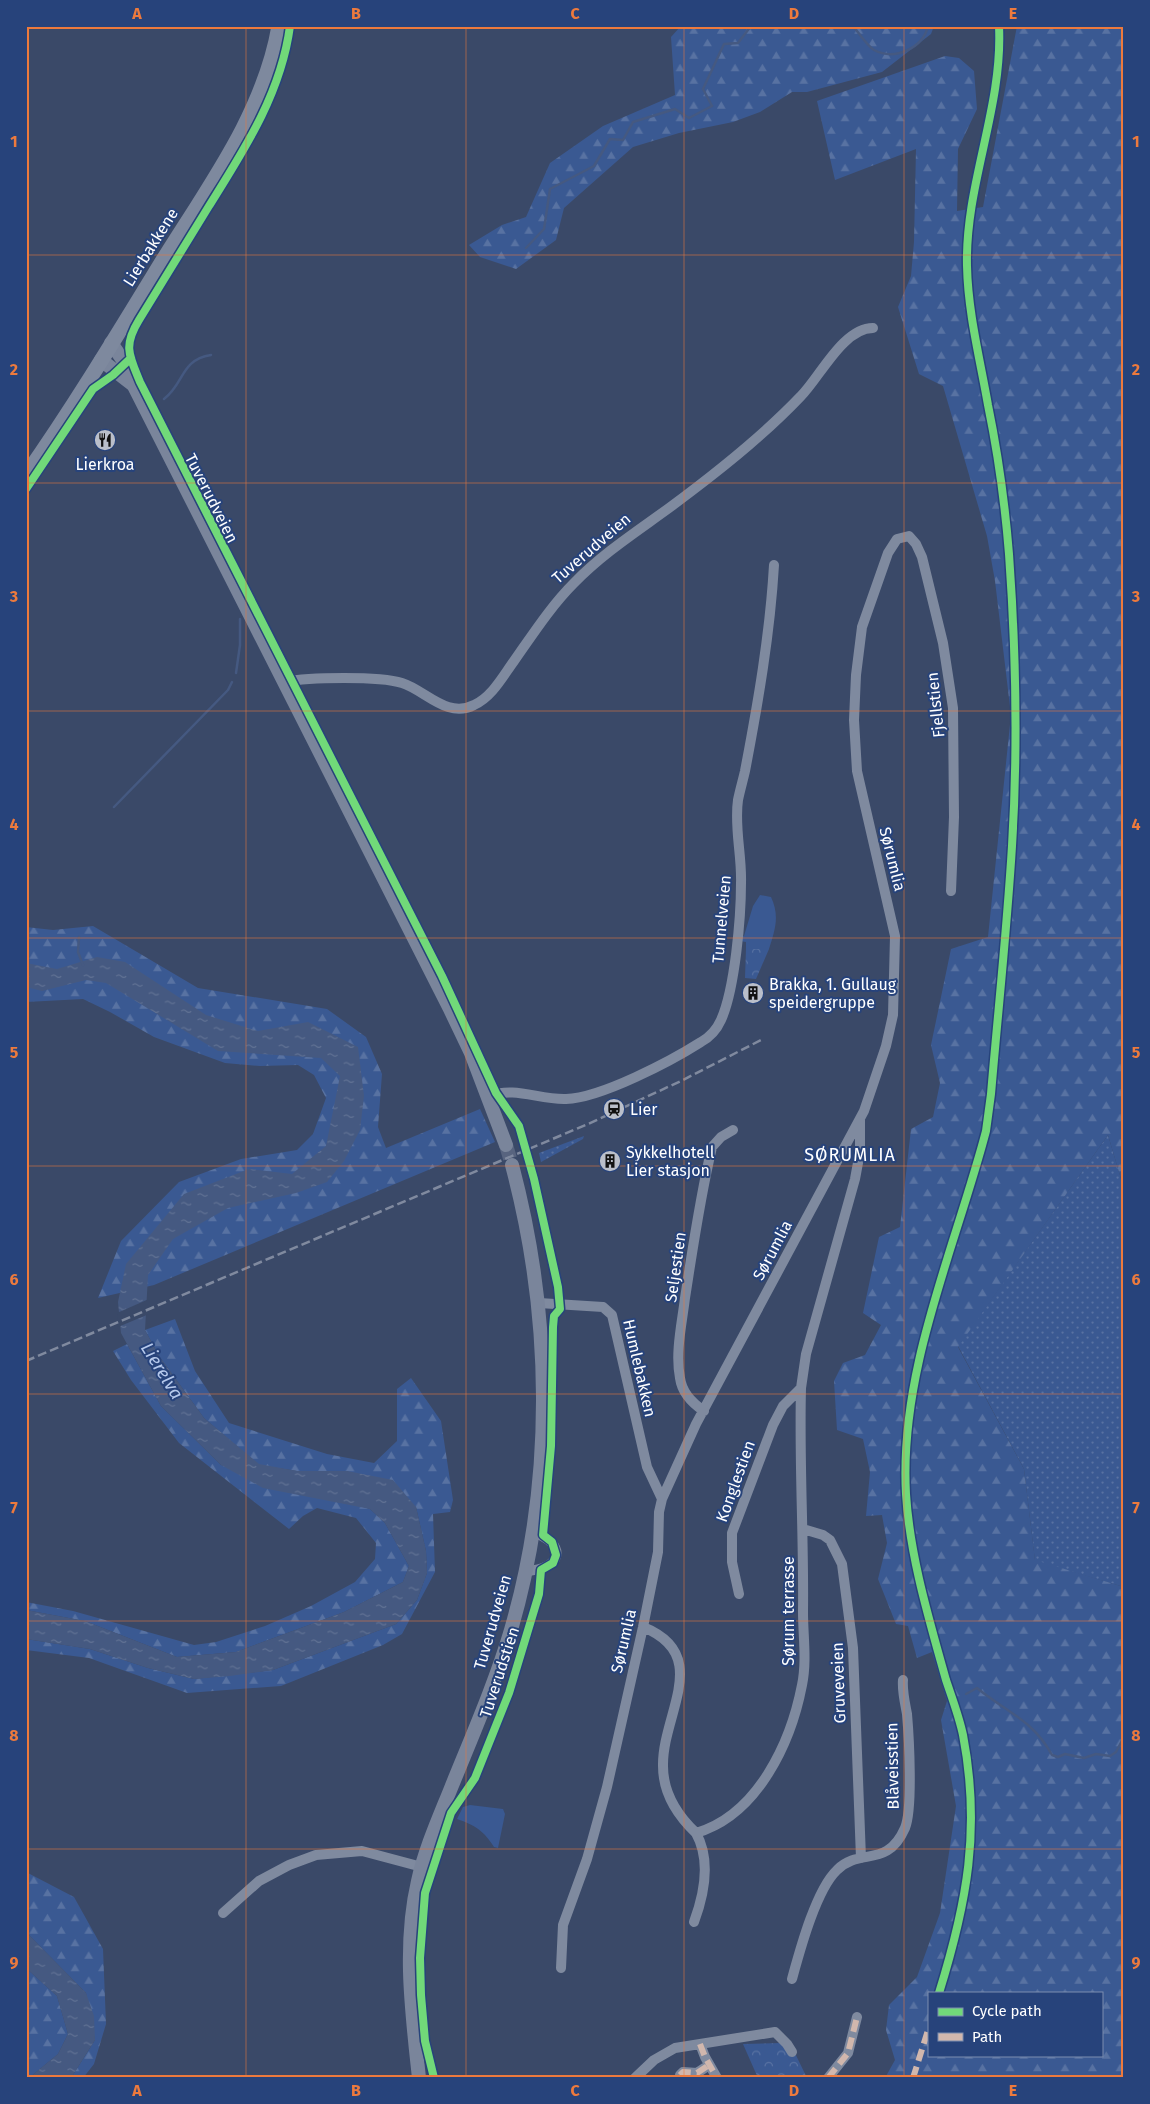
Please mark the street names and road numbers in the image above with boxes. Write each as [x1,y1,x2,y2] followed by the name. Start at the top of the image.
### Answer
[119,205,182,290] street label: Lierbakkene
[181,450,242,546] street label: Tuverudveien
[548,509,634,588] street label: Tuverudveien
[923,671,948,739] street label: Fjellstien
[875,825,910,893] street label: Sørumlia
[708,874,735,964] street label: Tunnelveien
[749,1217,796,1283] street label: Sørumlia
[661,1231,690,1304] street label: Seljestien
[619,1317,660,1419] street label: Humlebakken
[712,1438,759,1525] street label: Konglestien
[779,1556,798,1666] street label: Sørum terrasse
[470,1573,515,1672] street label: Tuverudveien
[607,1607,640,1675] street label: Sørumlia
[476,1624,523,1720] street label: Tuverudstien
[828,1642,849,1724] street label: Gruveveien
[882,1722,903,1810] street label: Blåveisstien

